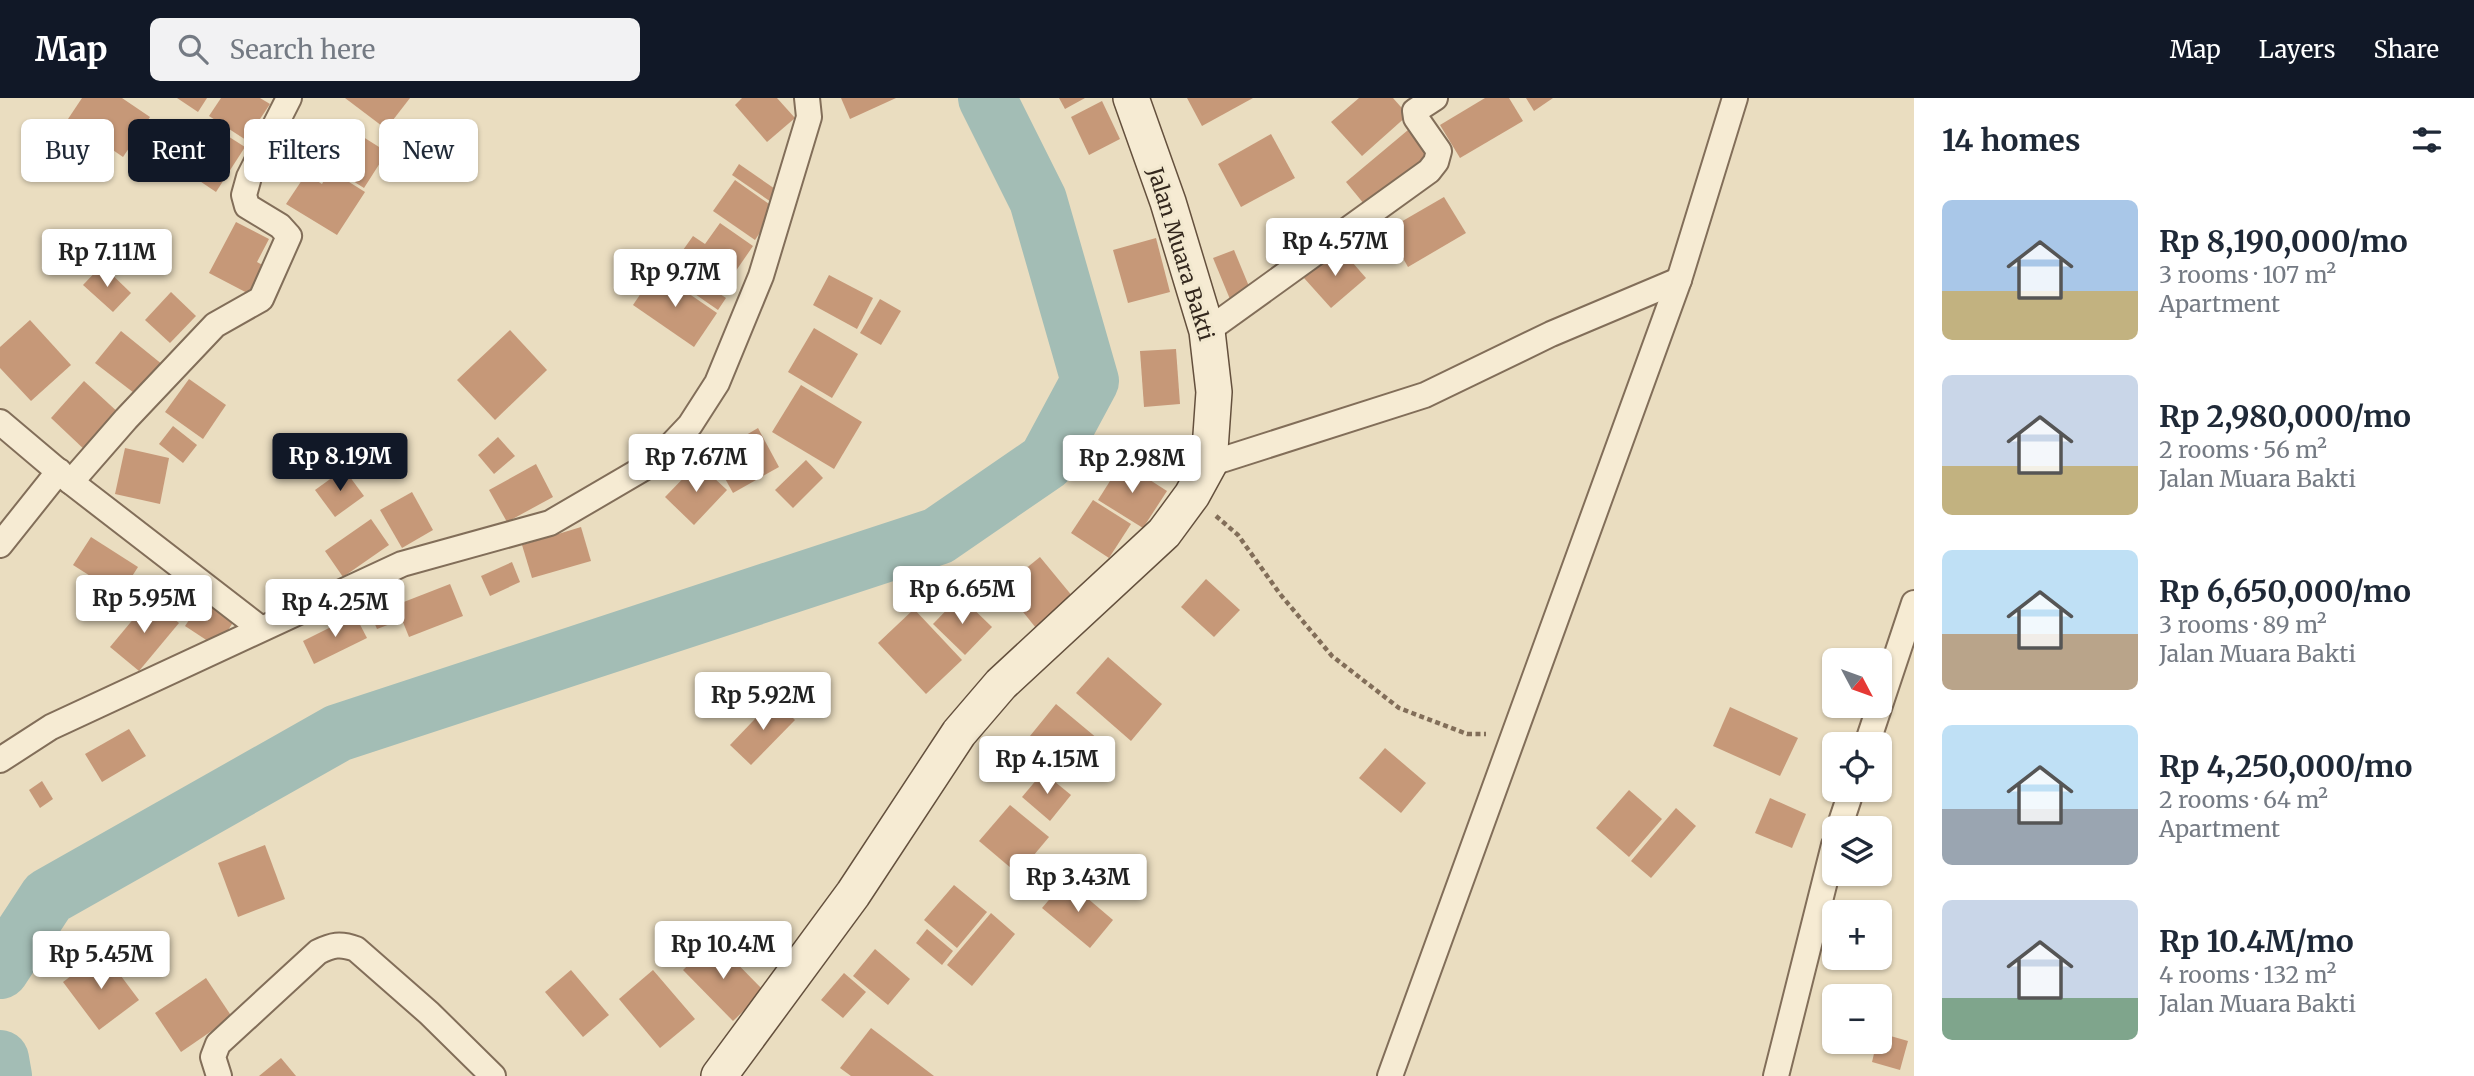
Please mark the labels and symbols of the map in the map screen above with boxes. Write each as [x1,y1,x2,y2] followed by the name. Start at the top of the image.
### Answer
[1142,163,1220,344] street label: Jalan Muara Bakti
[1263,218,1407,278] pin: Rp 4.57M
[35,230,179,289] pin: Rp 7.11M
[610,250,740,309] pin: Rp 9.7M
[268,434,412,493] pin: Rp 8.19M
[624,434,768,494] pin: Rp 7.67M
[1060,436,1204,495] pin: Rp 2.98M
[890,566,1034,626] pin: Rp 6.65M
[72,575,216,635] pin: Rp 5.95M
[263,580,407,639] pin: Rp 4.25M
[1822,648,1892,718] north arrow
[691,672,835,732] pin: Rp 5.92M
[975,736,1119,796] pin: Rp 4.15M
[1006,854,1150,914] pin: Rp 3.43M
[651,922,795,981] pin: Rp 10.4M
[29,932,173,991] pin: Rp 5.45M

